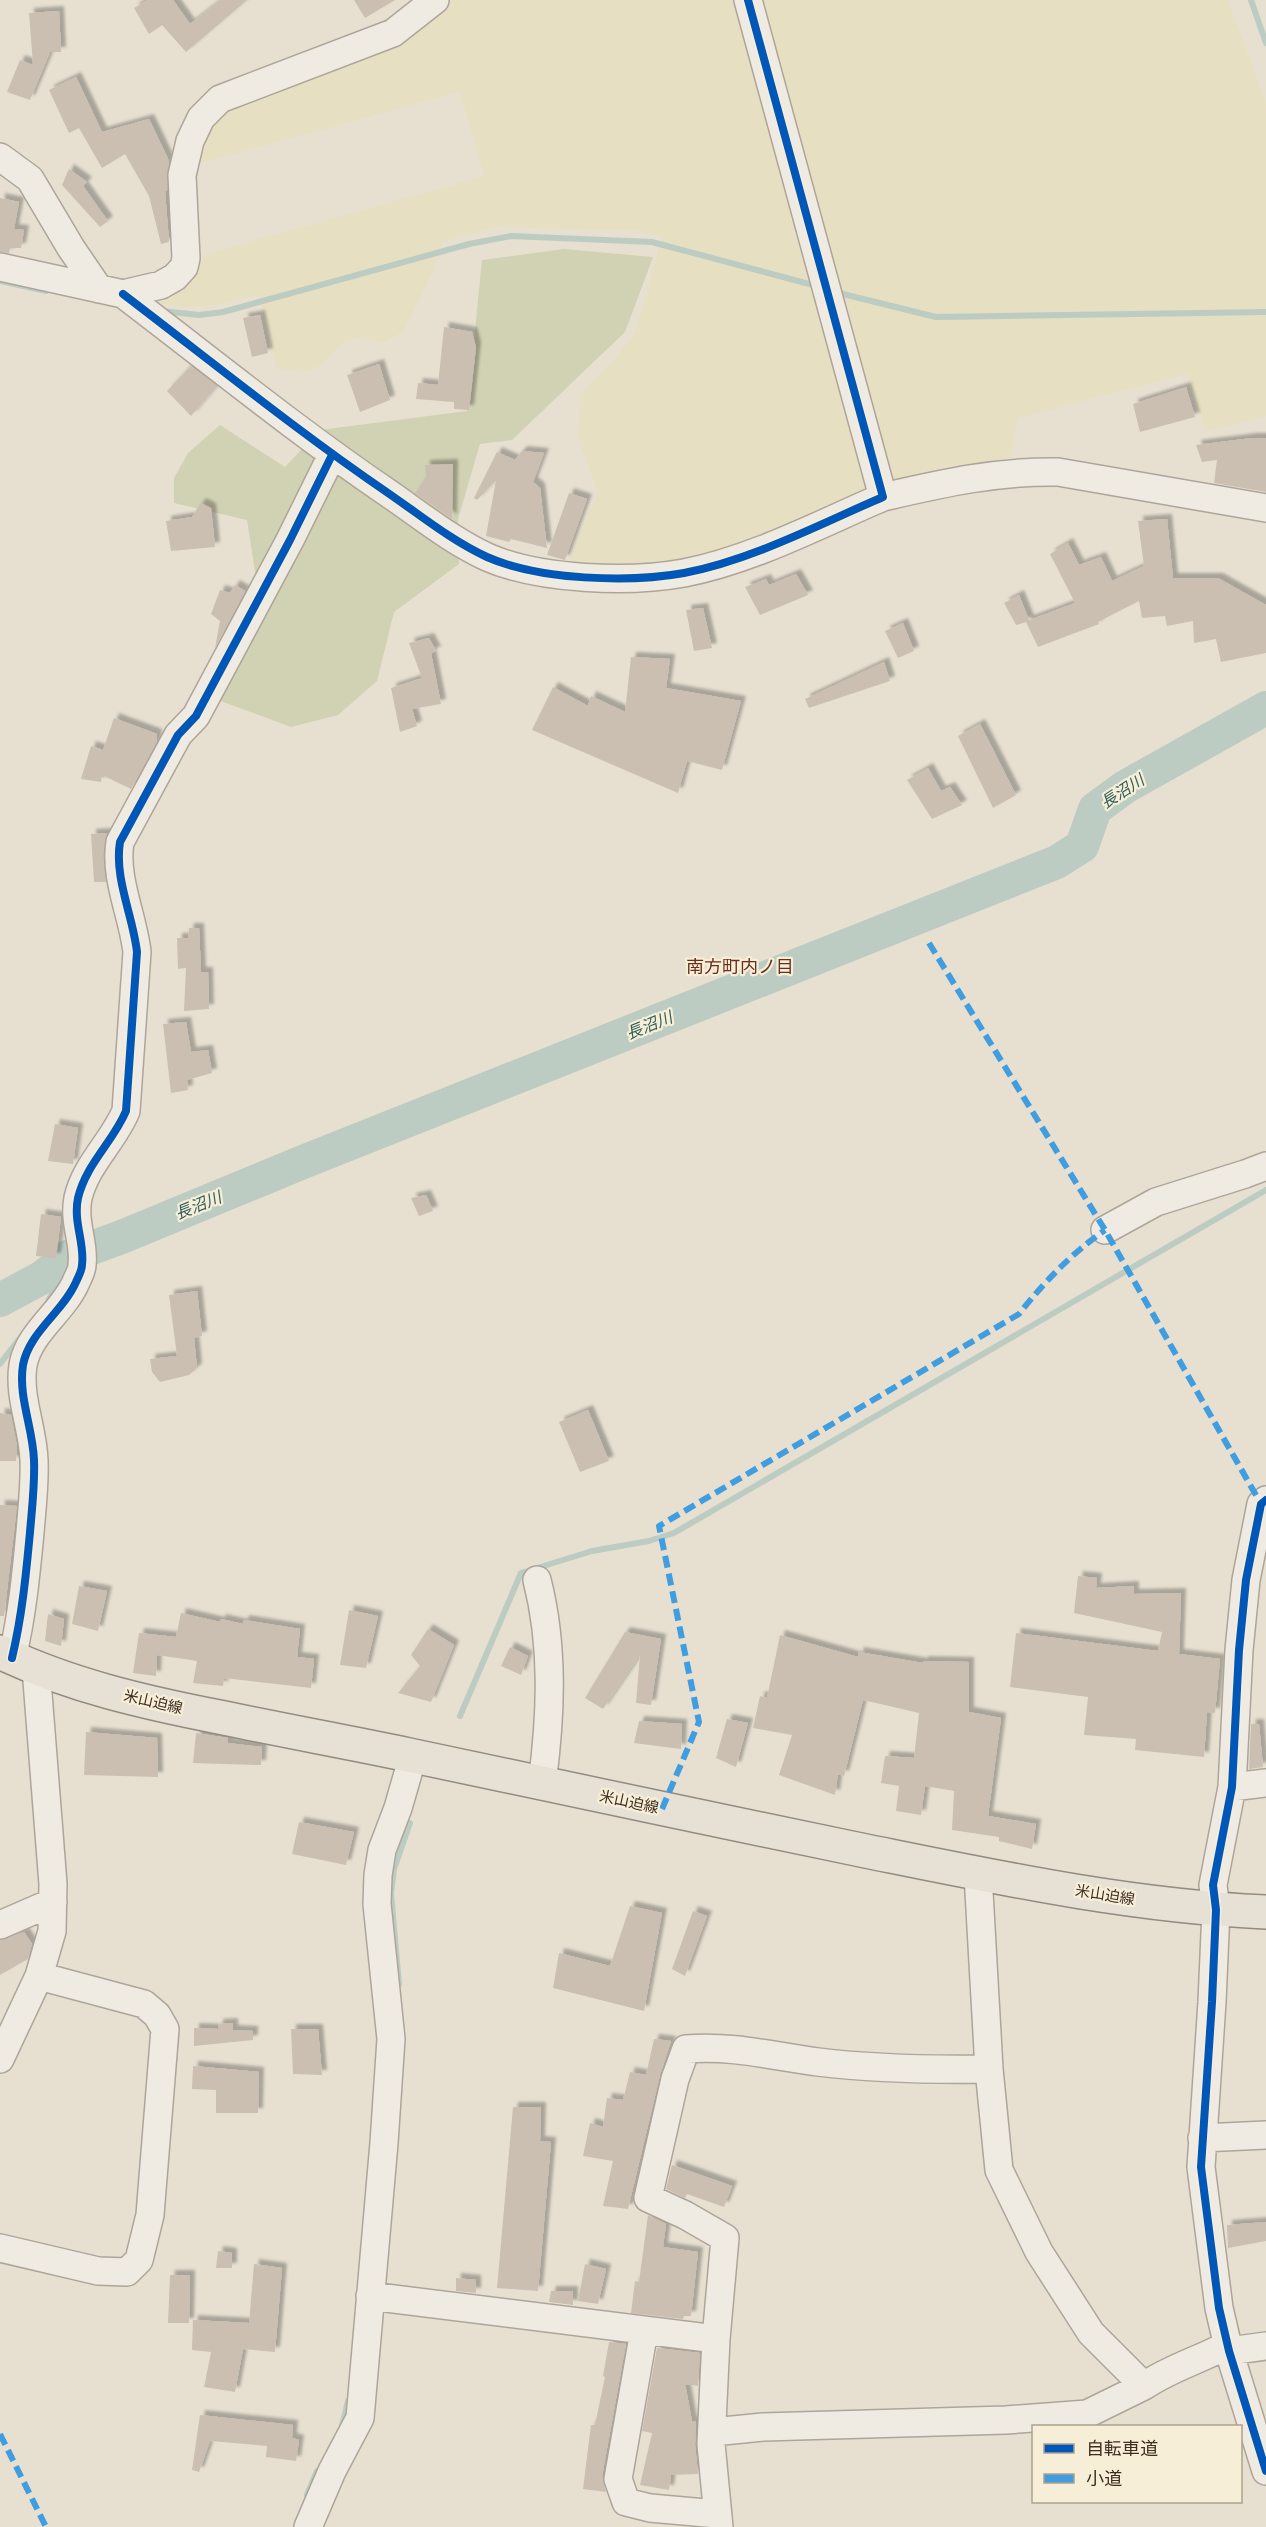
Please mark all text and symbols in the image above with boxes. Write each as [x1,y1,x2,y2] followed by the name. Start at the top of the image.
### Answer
[1096,768,1150,813] water label: 長沼川
[686,954,794,978] district label: 南方町内ノ目
[623,1005,677,1044] water label: 長沼川
[172,1185,226,1224] water label: 長沼川
[122,1685,185,1718] street label: 米山迫線
[598,1785,661,1817] street label: 米山迫線
[1074,1879,1136,1909] street label: 米山迫線
[1032,2425,1242,2503] legend
[1086,2436,1158,2460] text: 自転車道
[1086,2466,1122,2490] text: 小道

